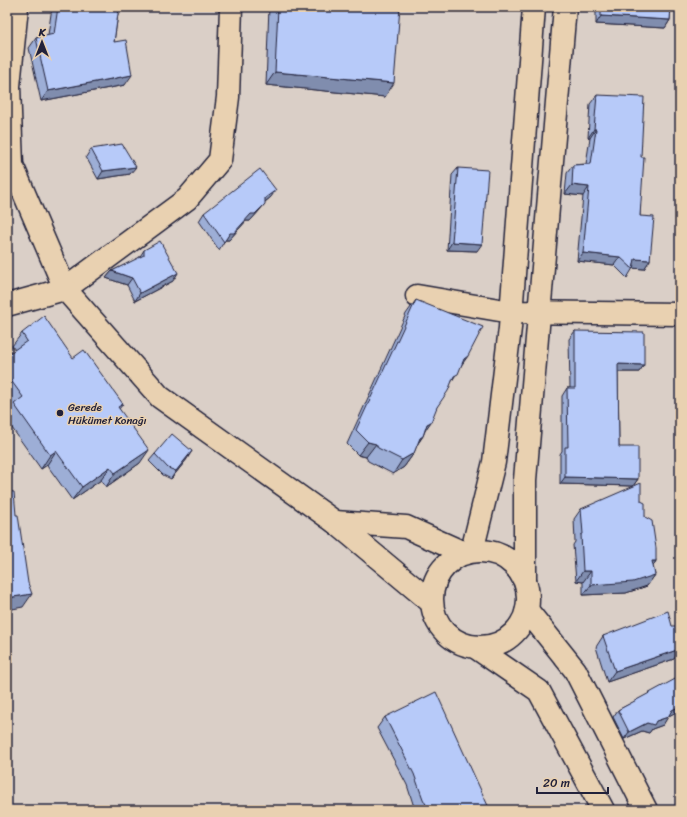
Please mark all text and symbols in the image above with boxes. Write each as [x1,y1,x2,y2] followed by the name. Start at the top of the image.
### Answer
[22,22,62,62] north arrow
[38,23,47,42] text: K
[68,398,146,430] place label: Gerede Hükümet Konağı
[55,408,65,418] marker: Gerede Hükümet Konağı
[537,769,608,795] scale bar
[543,772,570,794] text: 20 m

